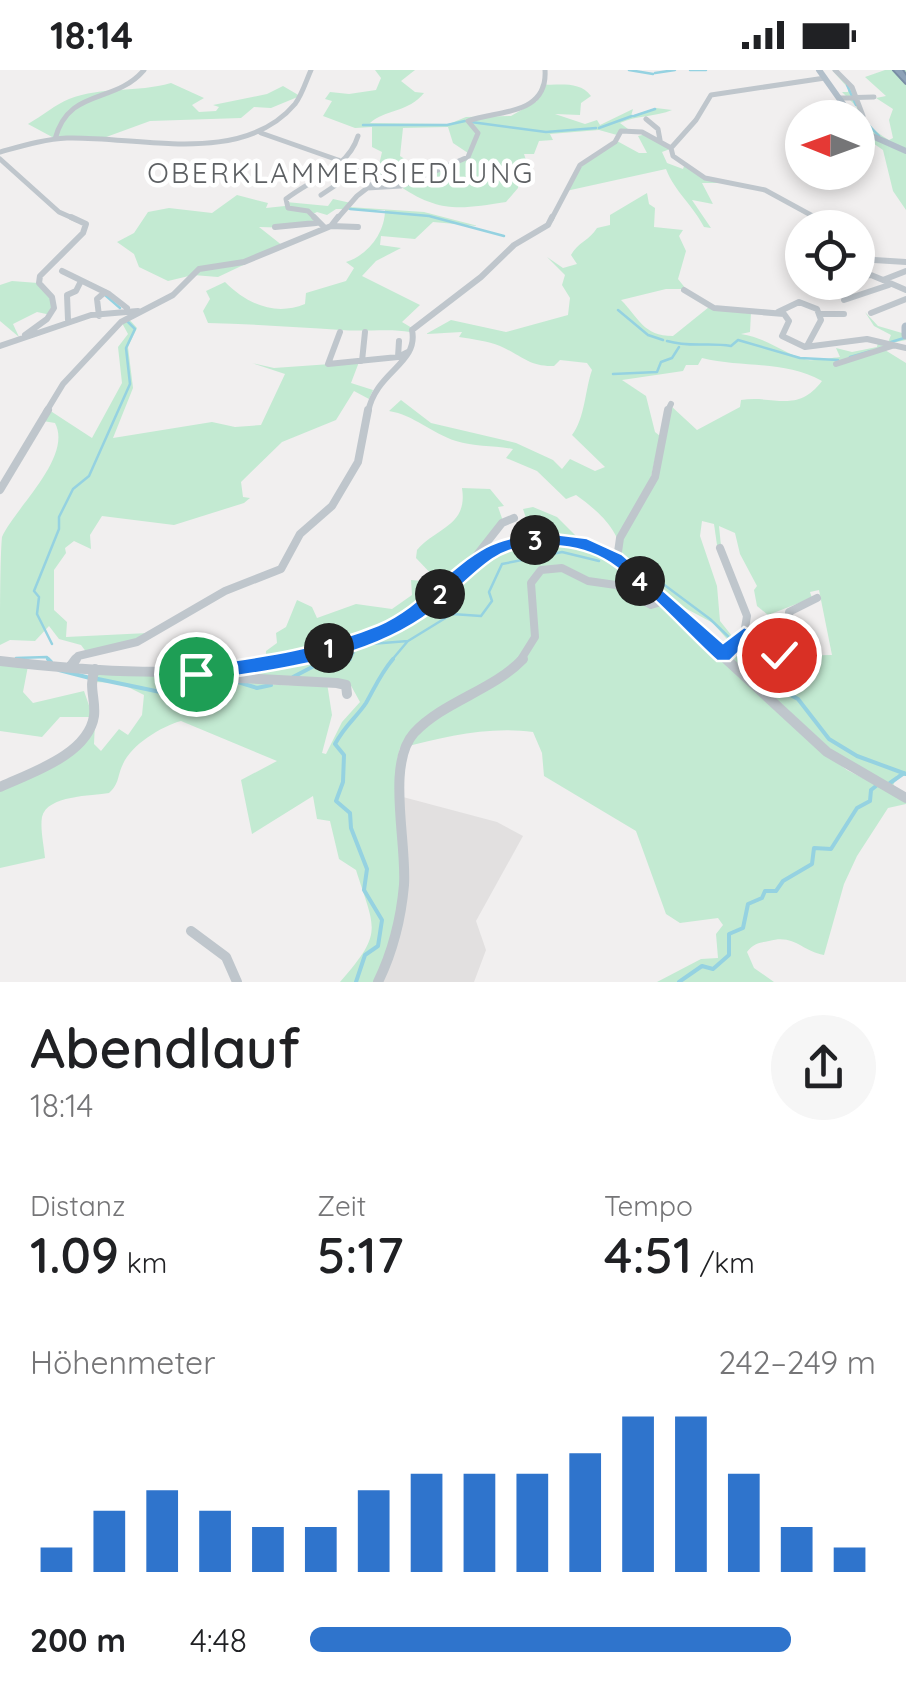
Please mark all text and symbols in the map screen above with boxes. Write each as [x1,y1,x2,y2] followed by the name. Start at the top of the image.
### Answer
[50,11,133,59] text: 18:14
[785,100,875,190] north arrow
[785,100,875,300] map controls
[147,155,535,190] district label: OBERKLAMMERSIEDLUNG
[785,210,875,300] button: locate
[510,515,560,565] pin: 3
[527,522,543,557] text: 3
[615,556,665,606] pin: 4
[632,563,648,598] text: 4
[415,569,465,619] pin: 2
[432,576,448,611] text: 2
[737,613,822,698] pin
[304,623,354,673] pin: 1
[752,628,807,683] icon: check
[324,630,334,665] text: 1
[154,632,239,717] pin
[169,647,224,702] icon: arrive
[30,1013,300,1082] text: Abendlauf
[771,1015,876,1120] button: share
[30,1085,93,1125] text: 18:14
[30,1188,125,1223] text: Distanz
[317,1188,366,1223] text: Zeit
[604,1188,693,1223] text: Tempo
[30,1223,119,1286] text: 1.09
[317,1223,404,1286] text: 5:17
[604,1223,692,1286] text: 4:51
[119,1245,167,1280] text: km
[692,1245,755,1280] text: /km
[30,1342,215,1382] text: Höhenmeter
[719,1342,876,1382] text: 242–249 m
[30,1620,126,1660] text: 200 m
[190,1620,247,1660] text: 4:48

